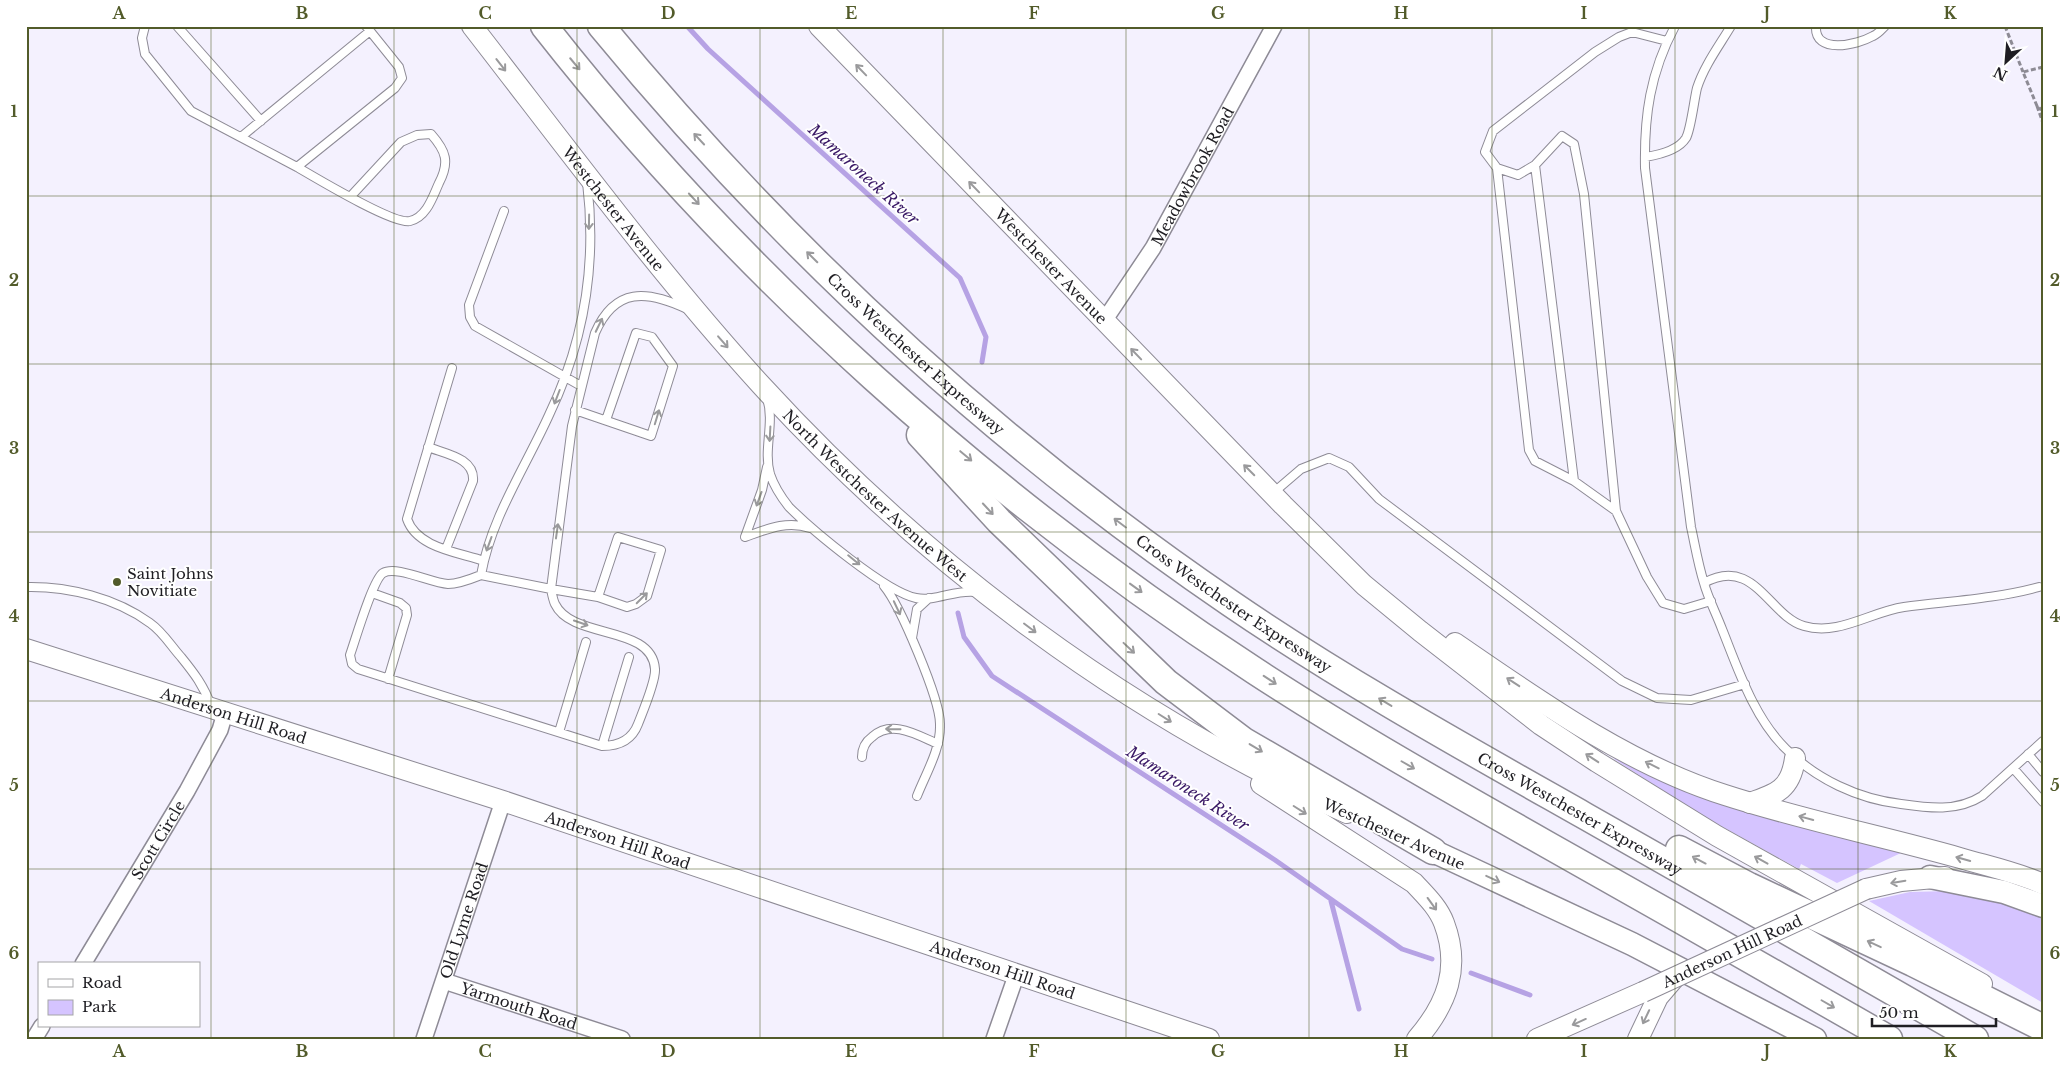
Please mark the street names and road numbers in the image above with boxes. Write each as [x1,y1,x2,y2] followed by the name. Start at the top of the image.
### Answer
[1147,103,1238,249] street label: Meadowbrook Road
[558,142,669,275] street label: Westchester Avenue
[991,204,1112,328] street label: Westchester Avenue
[823,268,1009,439] street label: Cross Westchester Expressway
[779,405,972,585] street label: North Westchester Avenue West
[1133,530,1336,677] street label: Cross Westchester Expressway
[157,683,309,747] street label: Anderson Hill Road
[1474,748,1686,879] street label: Cross Westchester Expressway
[1319,794,1468,874] street label: Westchester Avenue
[127,797,189,883] street label: Scott Circle
[542,806,693,873] street label: Anderson Hill Road
[435,860,492,981] street label: Old Lyme Road
[1658,910,1805,992] street label: Anderson Hill Road
[927,936,1078,1003] street label: Anderson Hill Road
[458,977,580,1033] street label: Yarmouth Road

